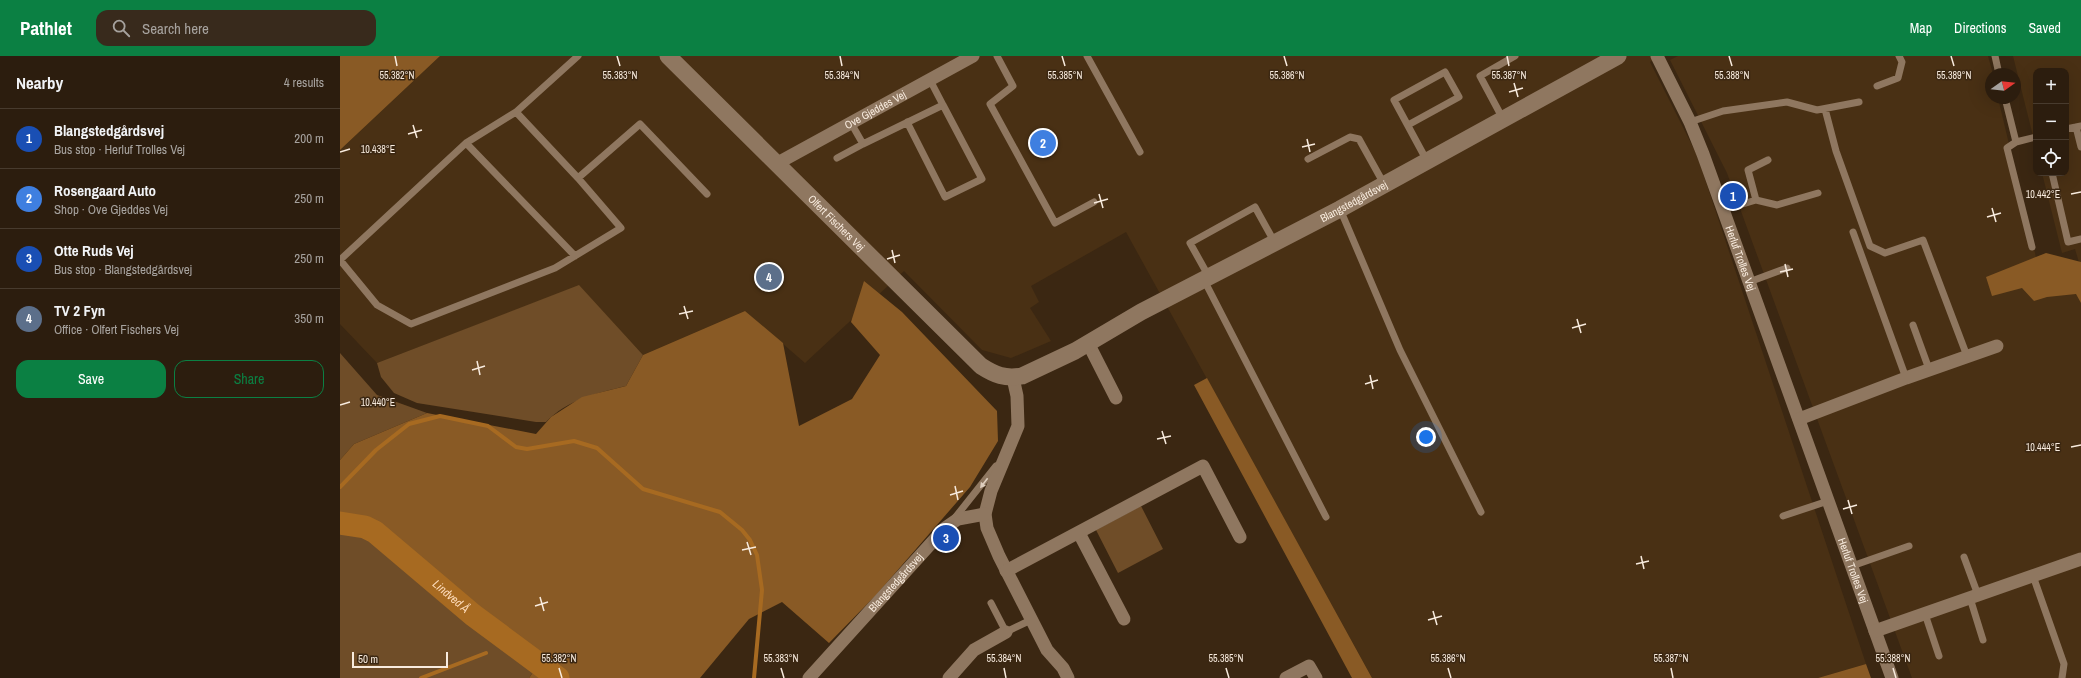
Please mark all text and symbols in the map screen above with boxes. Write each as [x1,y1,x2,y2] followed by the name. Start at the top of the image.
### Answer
[96,10,376,46] search box
[20,15,72,41] text: Pathlet
[110,17,132,39] icon: search
[142,18,209,39] text: Search here
[1910,19,1932,37] text: Map
[1954,19,2006,37] text: Directions
[2028,19,2061,37] text: Saved
[1985,68,2021,104] north arrow
[2033,68,2069,176] map controls
[2033,68,2069,104] button: +
[380,69,415,82] text: 55.382°N
[603,69,638,82] text: 55.383°N
[825,69,860,82] text: 55.384°N
[1048,69,1083,82] text: 55.385°N
[1270,69,1305,82] text: 55.386°N
[1492,69,1527,82] text: 55.387°N
[1715,69,1750,82] text: 55.388°N
[1937,69,1972,82] text: 55.389°N
[16,71,63,94] text: Nearby
[284,74,324,91] text: 4 results
[842,87,908,132] street label: Ove Gjeddes Vej
[2033,104,2069,140] button: −
[54,120,164,141] text: Blangstedgårdsvej
[1030,128,1056,158] pin: 2
[26,130,32,147] text: 1
[294,130,324,147] text: 200 m
[2033,140,2069,176] button: locate
[54,141,185,158] text: Bus stop · Herluf Trolles Vej
[361,143,395,156] text: 10.438°E
[1318,177,1390,225] street label: Blangstedgårdsvej
[54,180,156,201] text: Rosengaard Auto
[1720,181,1746,211] pin: 1
[2026,188,2060,201] text: 10.442°E
[26,190,32,207] text: 2
[294,190,324,207] text: 250 m
[805,192,868,254] street label: Olfert Fischers Vej
[54,201,168,218] text: Shop · Ove Gjeddes Vej
[1722,224,1759,293] street label: Herluf Trolles Vej
[54,240,134,261] text: Otte Ruds Vej
[26,250,32,267] text: 3
[294,250,324,267] text: 250 m
[54,261,192,278] text: Bus stop · Blangstedgårdsvej
[756,262,782,292] pin: 4
[54,300,105,321] text: TV 2 Fyn
[26,310,32,327] text: 4
[294,310,324,327] text: 350 m
[54,321,179,338] text: Office · Olfert Fischers Vej
[16,360,166,398] button: Save
[174,360,324,398] button: Share
[361,396,395,409] text: 10.440°E
[1416,427,1436,447] your location
[2026,441,2060,454] text: 10.444°E
[980,477,988,488] one-way arrow
[933,523,959,553] pin: 3
[1835,536,1871,605] street label: Herluf Trolles Vej
[865,550,926,615] street label: Blangstedgårdsvej
[429,576,473,617] water label: Lindved Å
[352,650,448,669] scale bar
[358,652,378,666] text: 50 m
[542,652,577,665] text: 55.382°N
[764,652,799,665] text: 55.383°N
[987,652,1022,665] text: 55.384°N
[1209,652,1244,665] text: 55.385°N
[1431,652,1466,665] text: 55.386°N
[1654,652,1689,665] text: 55.387°N
[1876,652,1911,665] text: 55.388°N

